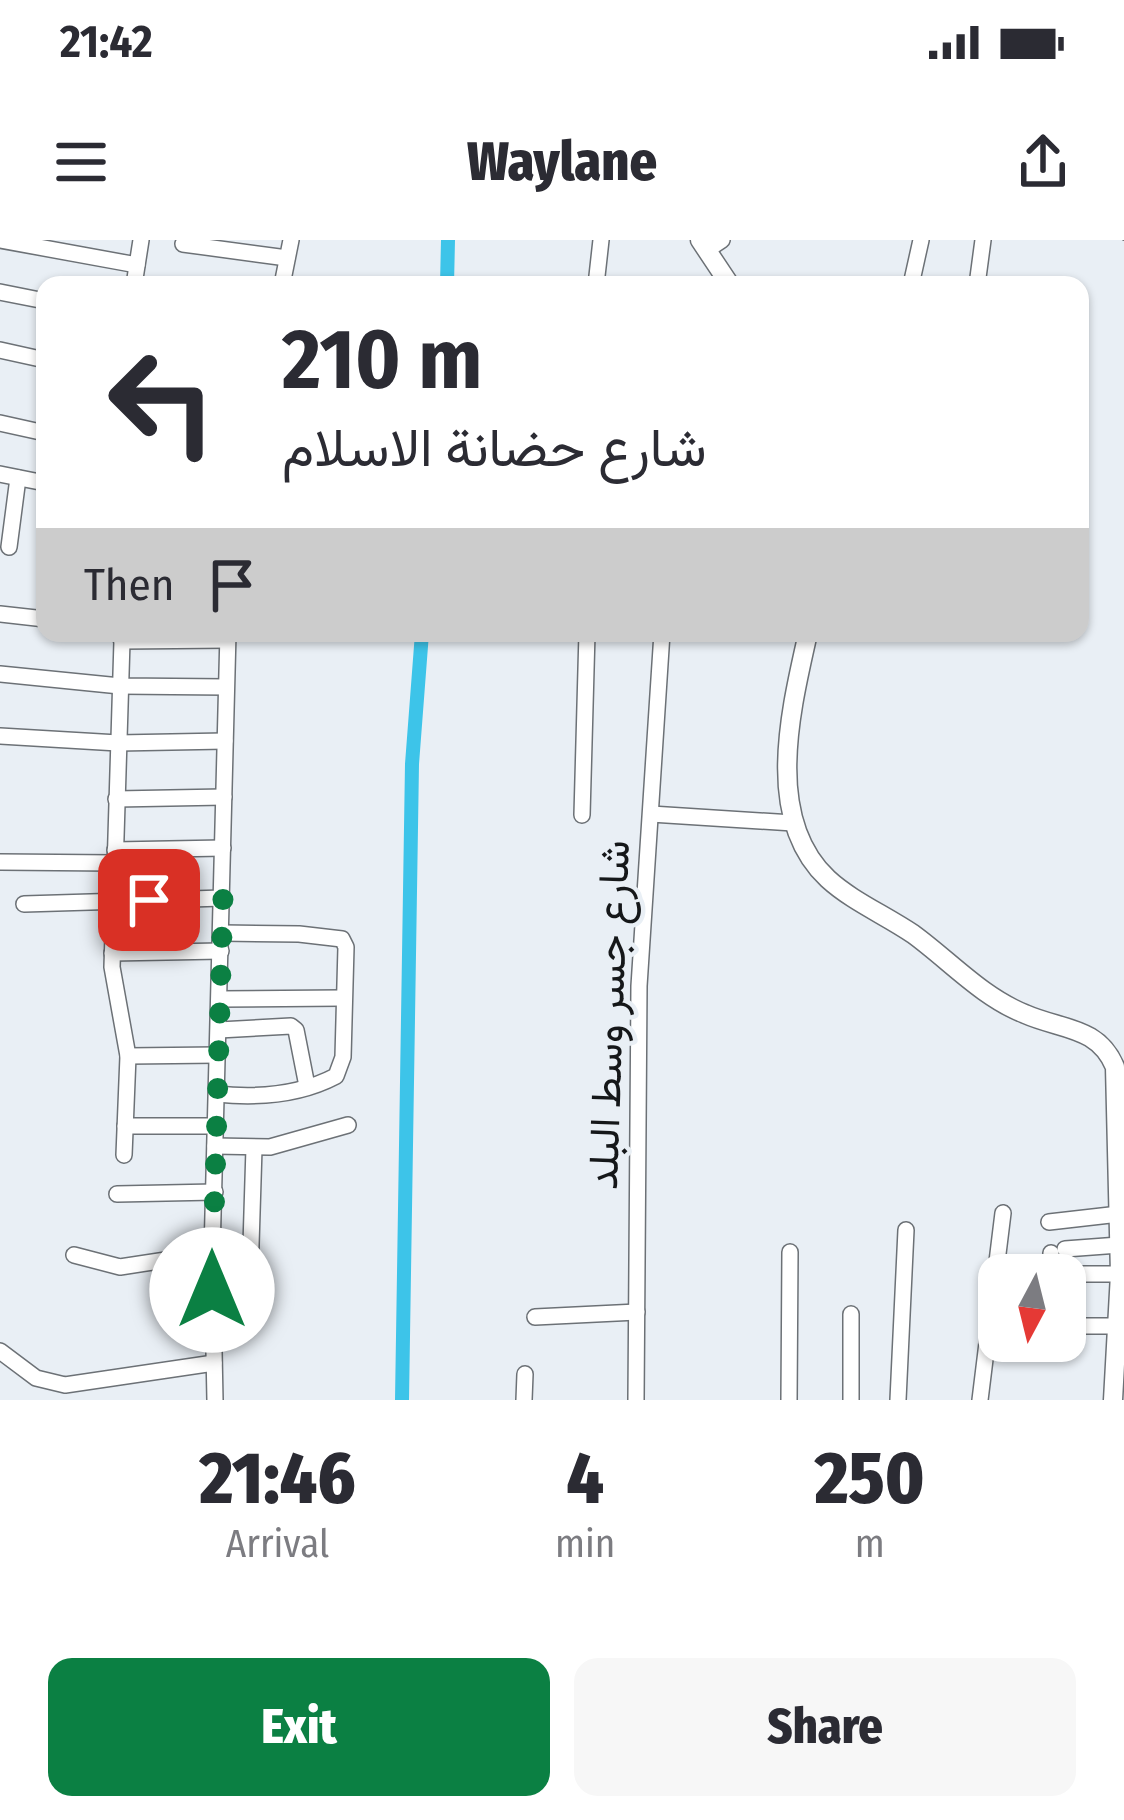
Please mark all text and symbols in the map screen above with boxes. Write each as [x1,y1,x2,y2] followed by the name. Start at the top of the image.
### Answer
[60,15,153,69] text: 21:42
[48,129,114,195] icon: menu
[1010,129,1076,195] icon: share
[467,130,657,194] text: Waylane
[282,309,482,410] text: 210 m
[84,324,240,480] icon: left
[282,416,707,480] text: شارع حضانة الاسلام
[199,552,265,618] icon: arrive
[84,558,175,612] text: Then
[578,839,643,1191] street label: شارع جسر وسط البلد
[98,849,200,951] pin
[116,867,182,933] icon: arrive
[149,1227,275,1353] position arrow
[978,1254,1086,1362] north arrow
[978,1254,1086,1362] map controls
[199,1436,356,1522] text: 21:46
[566,1436,604,1522] text: 4
[815,1436,925,1522] text: 250
[226,1521,329,1567] text: Arrival
[555,1521,615,1567] text: min
[855,1521,885,1567] text: m
[48,1658,550,1796] button: Exit
[574,1658,1076,1796] button: Share

